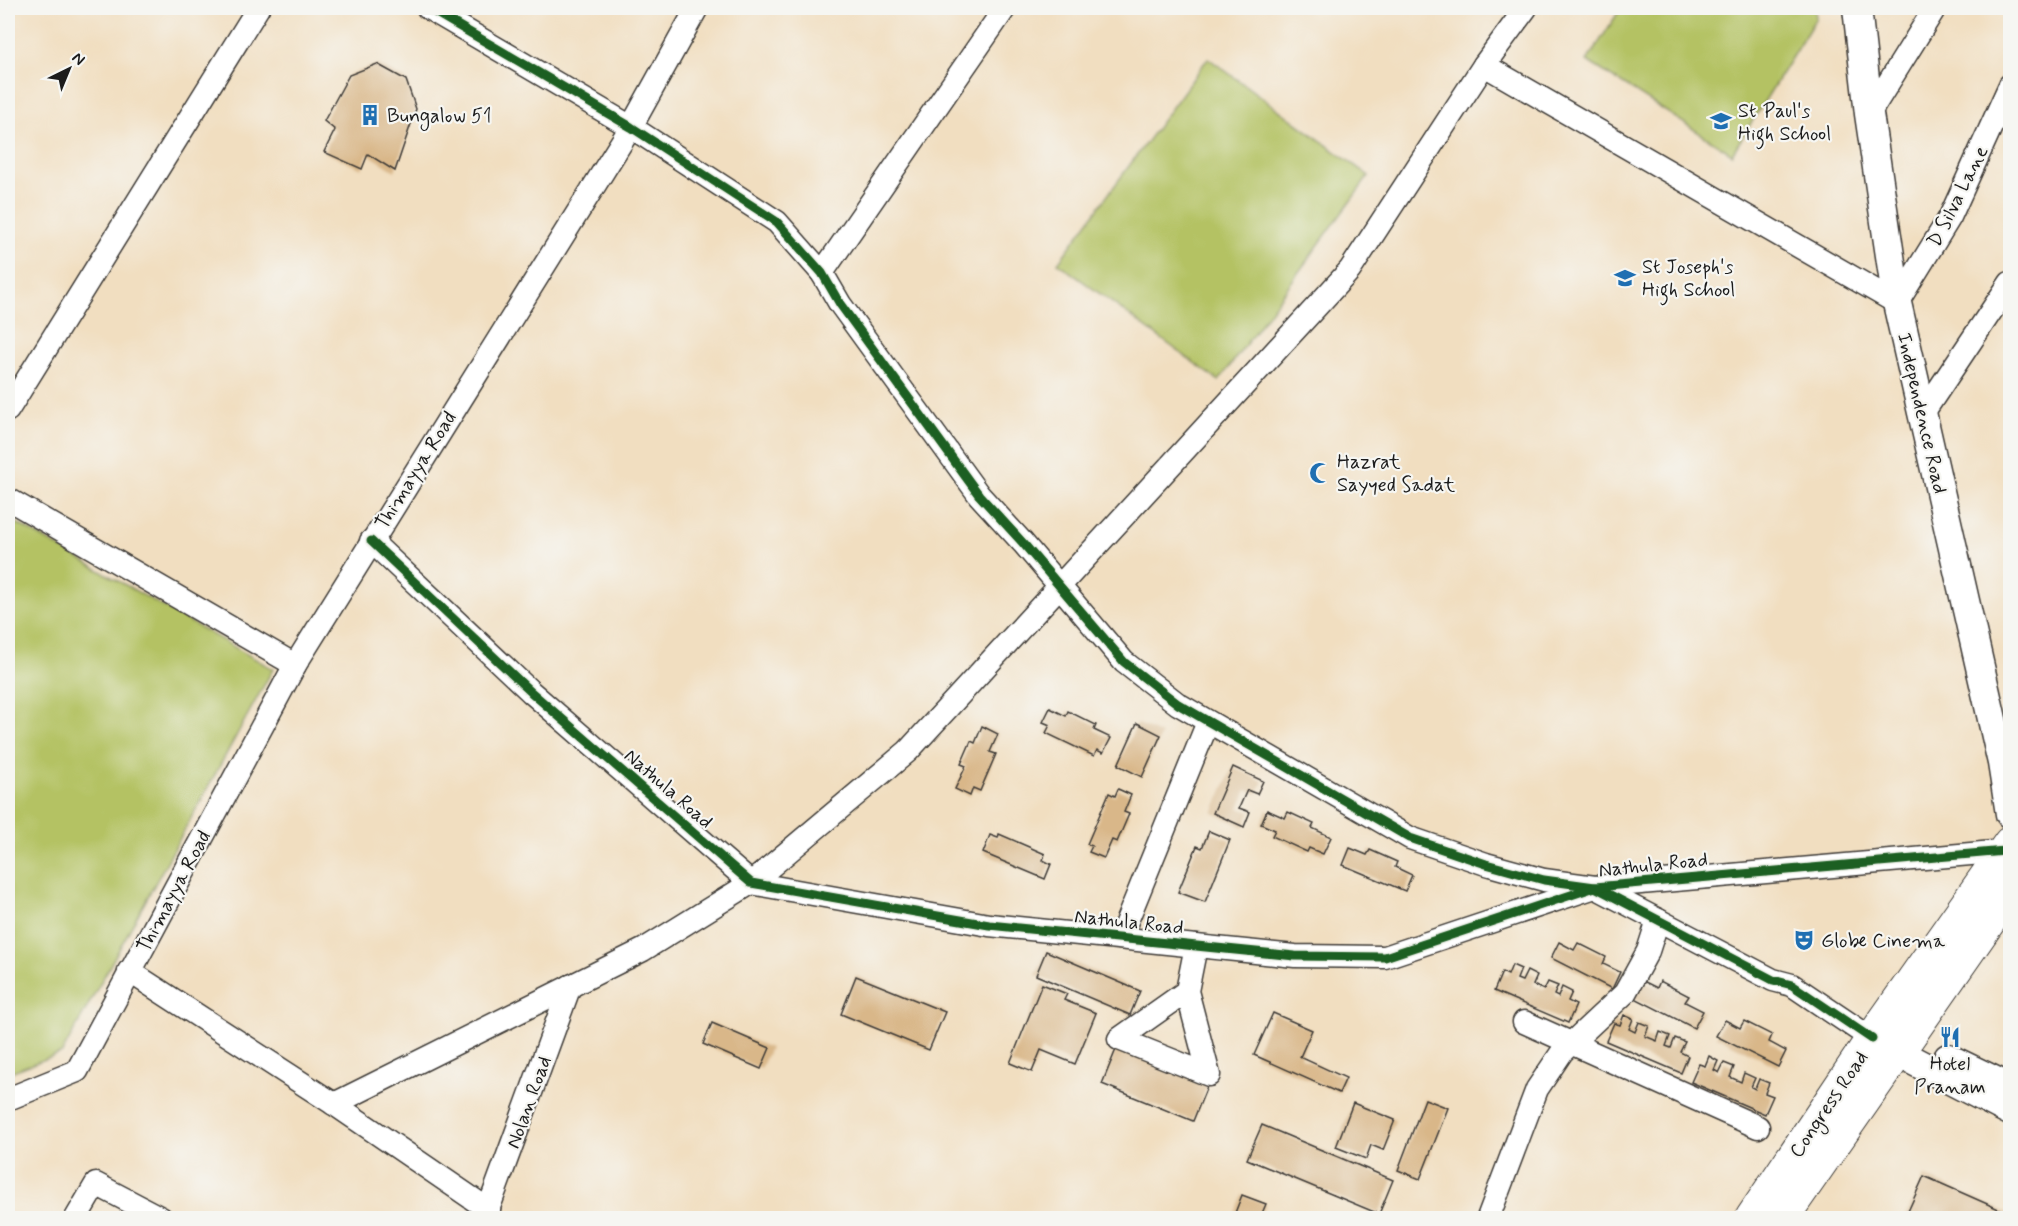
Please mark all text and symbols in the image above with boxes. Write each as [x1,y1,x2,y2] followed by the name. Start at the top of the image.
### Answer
[39,39,99,99] north arrow
[67,48,89,70] text: N
[1738,98,1831,150] place label: St Paul's High School
[358,103,382,127] building icon: Bungalow 51
[387,103,492,131] place label: Bungalow 51
[1709,109,1733,133] school or university icon: St Paul's High School
[1921,141,1995,252] street label: D Silva Lane
[1642,254,1735,306] place label: St Joseph's High School
[1613,266,1637,290] school or university icon: St Joseph's High School
[1890,330,1953,496] street label: Independence Road
[369,407,463,535] street label: Thimayya Road
[1337,449,1455,499] place label: Hazrat Sayyed Sadat
[1308,461,1332,485] mosque icon: Hazrat Sayyed Sadat
[618,743,718,835] street label: Nathula Road
[131,826,218,958] street label: Thimayya Road
[1597,846,1709,885] street label: Nathula Road
[1073,903,1185,942] street label: Nathula Road
[1792,928,1816,952] theatre icon: Globe Cinema
[1821,928,1946,955] place label: Globe Cinema
[1938,1025,1962,1049] restaurant icon: Hotel Pranam
[1784,1046,1876,1164] street label: Congress Road
[1914,1051,1986,1101] place label: Hotel Pranam
[500,1053,559,1153] street label: Nolan Road

